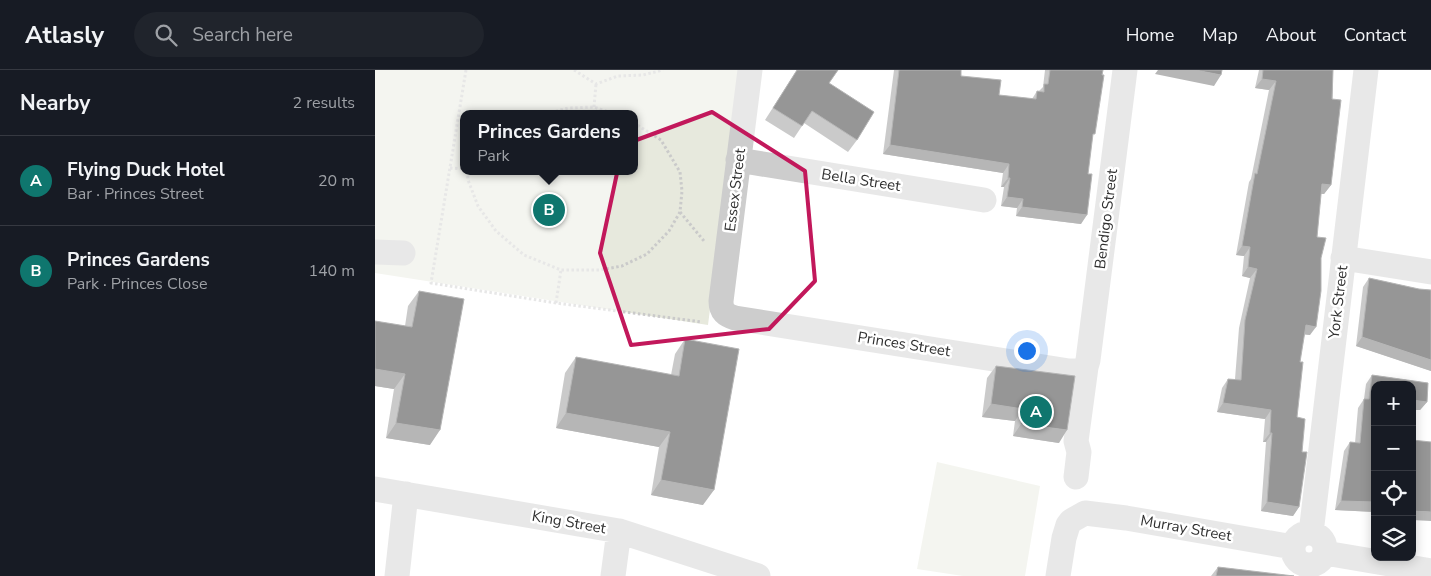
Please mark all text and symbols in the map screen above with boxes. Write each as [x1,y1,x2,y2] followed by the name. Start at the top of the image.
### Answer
[134,12,484,57] search box
[25,19,104,51] text: Atlasly
[152,21,180,49] icon: search
[192,22,293,48] text: Search here
[1126,23,1174,47] text: Home
[1202,23,1238,47] text: Map
[1266,23,1316,47] text: About
[1344,23,1406,47] text: Contact
[20,89,90,117] text: Nearby
[293,92,355,114] text: 2 results
[460,110,638,175] popup
[478,119,620,145] text: Princes Gardens
[478,145,510,167] text: Park
[720,147,750,233] street label: Essex Street
[67,157,225,183] text: Flying Duck Hotel
[820,164,903,196] street label: Bella Street
[1090,167,1122,270] street label: Bendigo Street
[30,170,42,192] text: A
[318,170,355,192] text: 20 m
[67,183,204,205] text: Bar · Princes Street
[533,191,565,229] pin: B
[67,247,210,273] text: Princes Gardens
[30,260,42,282] text: B
[308,260,355,282] text: 140 m
[1323,263,1353,341] street label: York Street
[67,273,207,295] text: Park · Princes Close
[856,327,952,361] street label: Princes Street
[1014,338,1040,364] your location
[1371,381,1416,561] map controls
[1371,381,1416,426] button: +
[1020,393,1052,431] pin: A
[1371,426,1416,471] button: −
[1371,471,1416,516] button: locate
[530,506,608,538] street label: King Street
[1139,510,1234,546] street label: Murray Street
[1371,516,1416,561] button: layers

